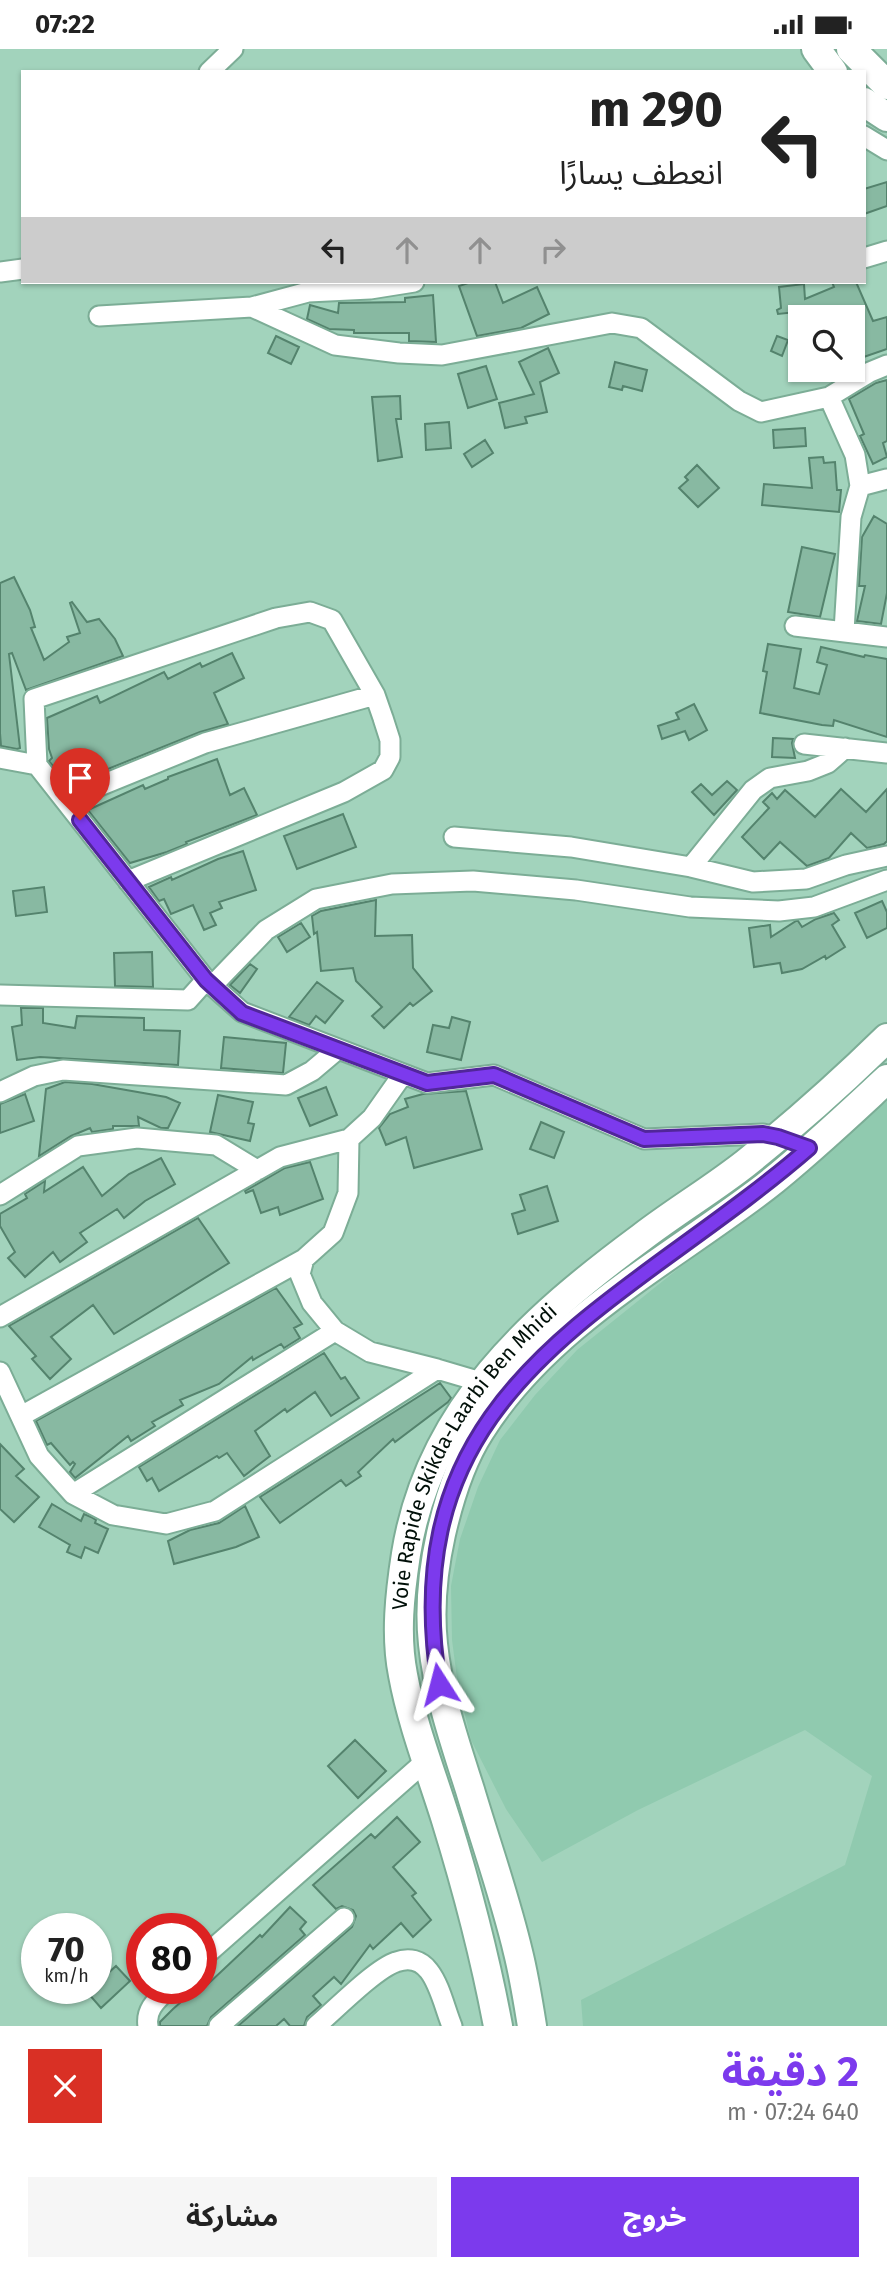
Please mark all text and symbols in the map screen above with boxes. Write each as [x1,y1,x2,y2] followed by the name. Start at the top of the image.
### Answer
[35,9,95,40] text: 07:22
[589,80,723,139] text: 290 m
[747,98,838,189] icon: left
[559,154,723,192] text: انعطف يسارًا
[315,231,353,269] icon: left
[388,231,426,269] icon: ahead
[461,231,499,269] icon: ahead
[534,231,572,269] icon: right
[788,305,865,382] map controls
[788,305,865,382] button: search
[50,748,110,820] pin
[61,759,99,797] icon: arrive
[386,1298,563,1611] street label: Voie Rapide Skikda-Laarbi Ben Mhidi
[402,1647,476,1721] position arrow
[126,1913,217,2004] speed limit sign: 80
[48,1928,85,1970] text: 70
[44,1965,89,1987] text: km/h
[722,2047,859,2097] text: 2 دقيقة
[28,2049,102,2123] button: close
[727,2098,859,2126] text: 640 m · 07:24
[28,2177,437,2257] button: مشاركة
[451,2177,859,2257] button: خروج

